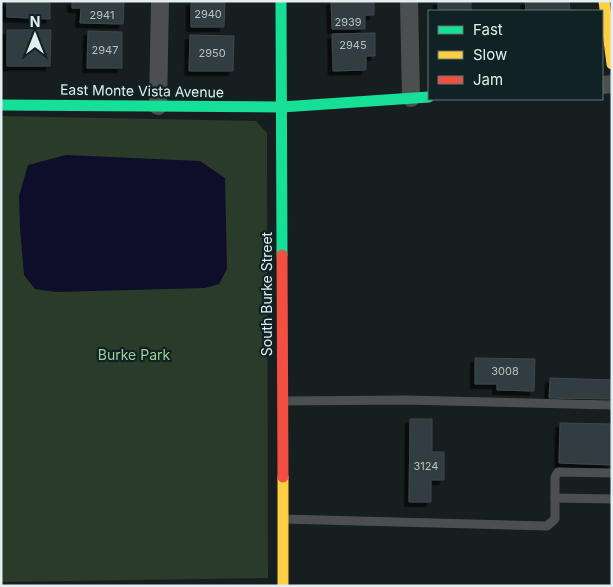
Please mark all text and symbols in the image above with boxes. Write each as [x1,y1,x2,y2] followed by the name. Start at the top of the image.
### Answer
[194,7,222,21] house number: 2940
[90,8,114,22] house number: 2941
[10,10,60,60] north arrow
[428,10,603,100] legend
[30,13,40,30] text: N
[334,15,362,29] house number: 2939
[473,20,503,39] text: Fast
[339,38,367,52] house number: 2945
[92,43,118,57] house number: 2947
[473,45,507,64] text: Slow
[198,46,226,60] house number: 2950
[473,70,503,89] text: Jam
[60,81,224,100] street label: East Monte Vista Avenue
[258,231,275,356] street label: South Burke Street
[98,346,171,363] park label: Burke Park
[491,364,519,378] house number: 3008
[414,459,438,473] house number: 3124

